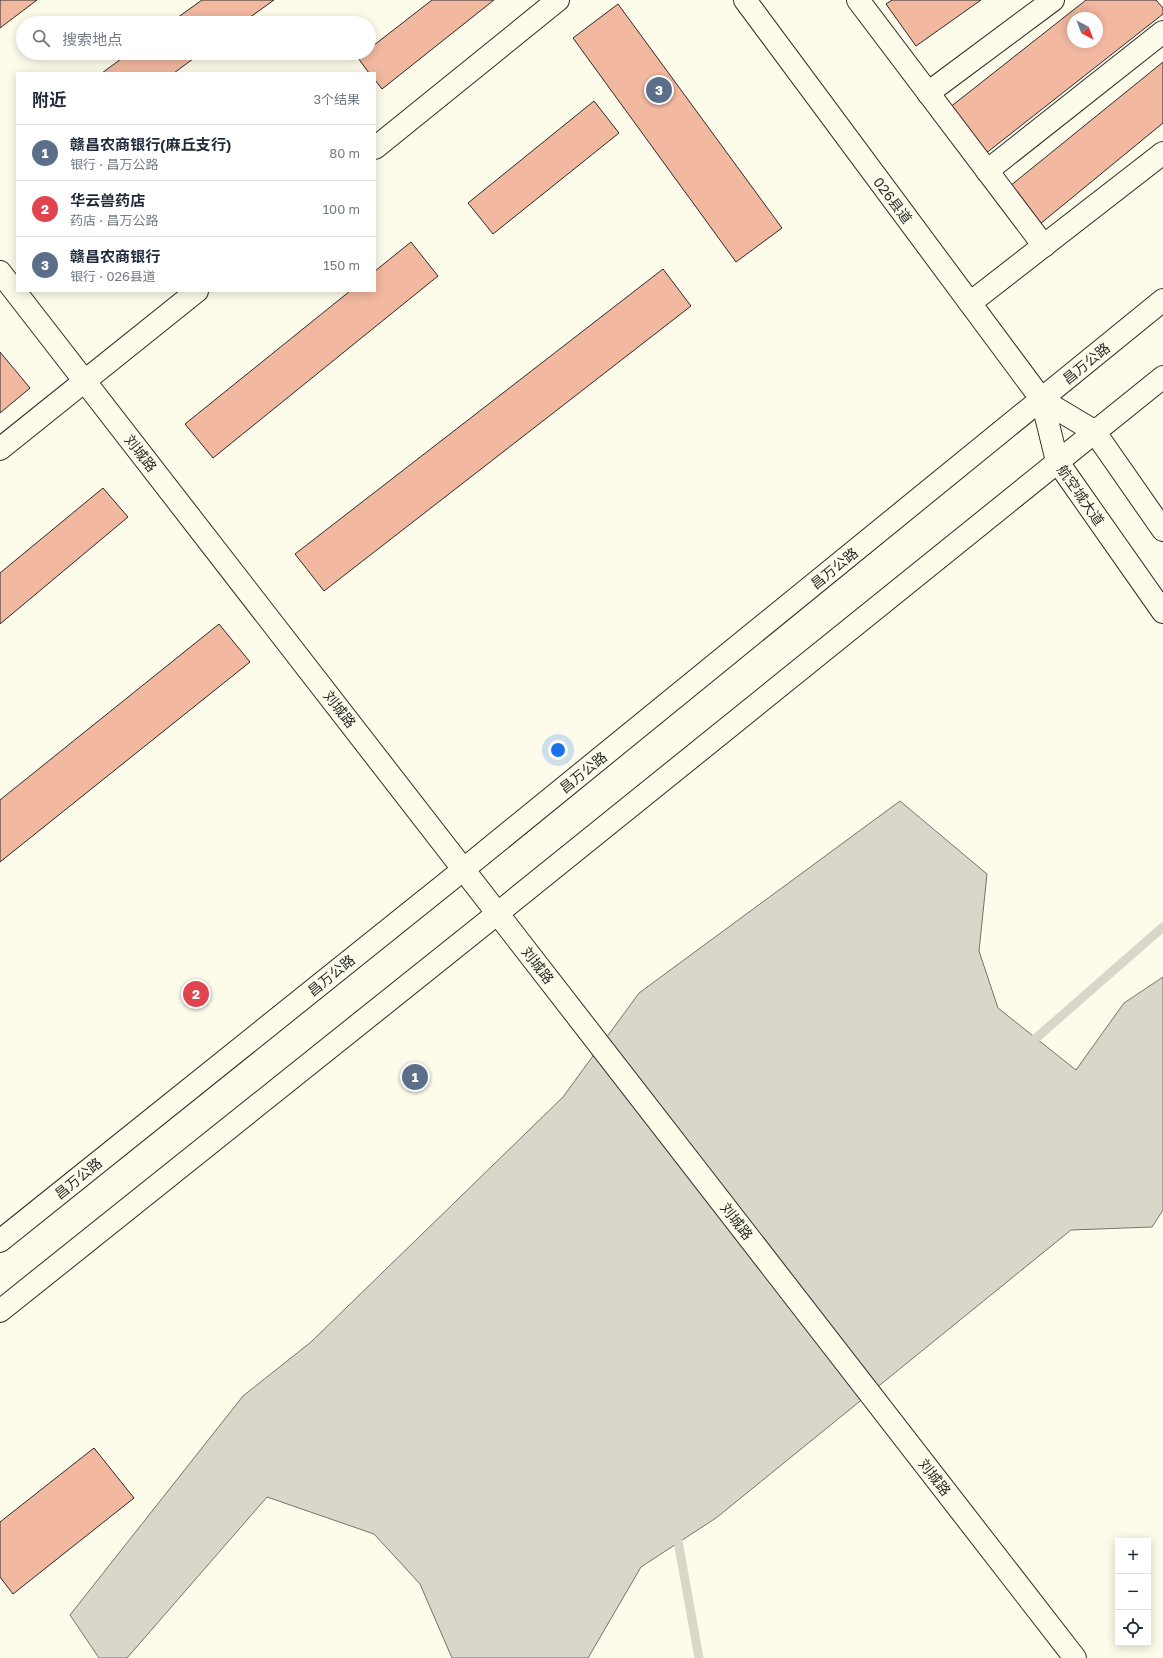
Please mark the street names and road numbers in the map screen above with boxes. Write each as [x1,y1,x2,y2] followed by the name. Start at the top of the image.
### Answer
[870,174,916,226] street label: 026县道
[1059,339,1113,387] street label: 昌万公路
[121,431,161,475] street label: 刘城路
[1054,461,1108,529] street label: 航空城大道
[807,544,861,592] street label: 昌万公路
[320,687,360,731] street label: 刘城路
[556,748,610,796] street label: 昌万公路
[518,943,558,987] street label: 刘城路
[304,951,358,999] street label: 昌万公路
[51,1154,105,1202] street label: 昌万公路
[717,1199,757,1243] street label: 刘城路
[915,1455,955,1499] street label: 刘城路

